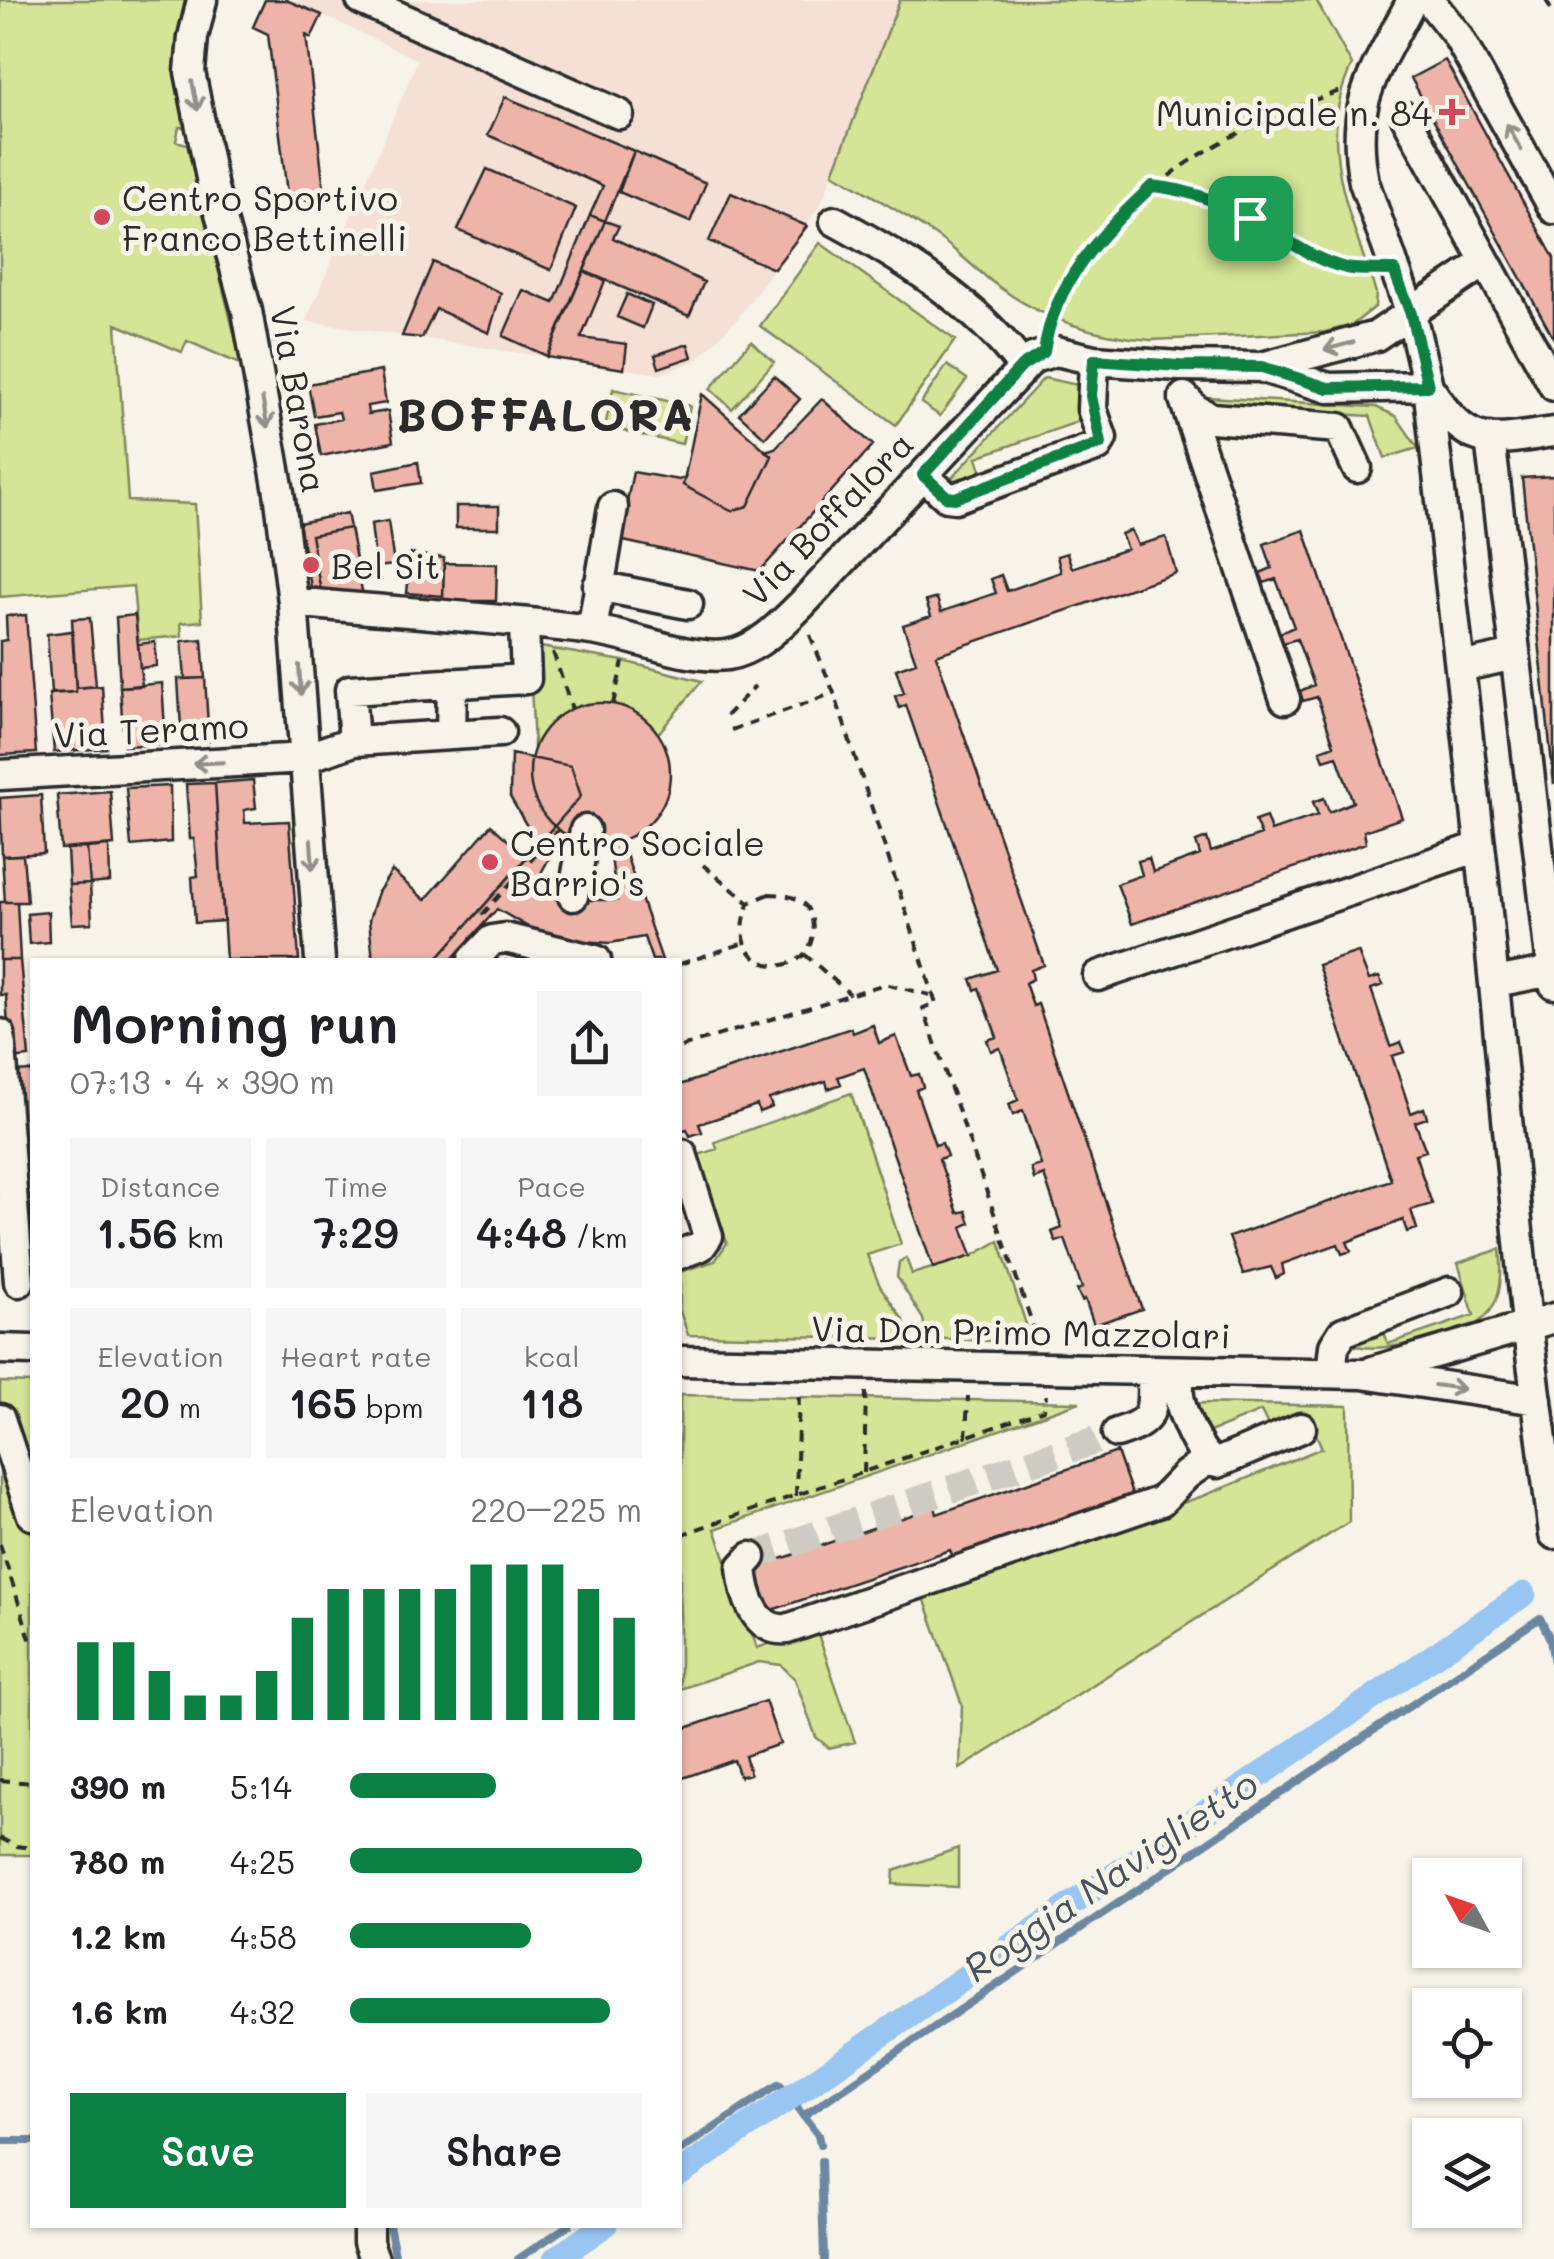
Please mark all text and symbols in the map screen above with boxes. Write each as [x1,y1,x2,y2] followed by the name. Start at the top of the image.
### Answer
[186,79,205,112] one-way arrow
[1156,89,1432,135] place label: Municipale n. 84
[1441,101,1463,123] marker: Municipale n. 84
[1504,123,1524,152] one-way arrow
[122,174,407,260] place label: Centro Sportivo Franco Bettinelli
[1208,176,1293,261] pin
[1223,191,1278,246] icon: arrive
[91,206,113,228] marker: Centro Sportivo Franco Bettinelli
[261,302,339,496] street label: Via Barona
[1323,338,1355,356] one-way arrow
[396,384,696,442] district label: BOFFALORA
[256,396,275,429] one-way arrow
[732,420,922,616] street label: Via Boffalora
[331,542,440,588] place label: Bel Sit
[300,554,322,576] marker: Bel Sit
[290,664,309,696] one-way arrow
[52,701,250,757] street label: Via Teramo
[193,754,225,773] one-way arrow
[510,819,765,905] place label: Centro Sociale Barrio's
[303,839,322,871] one-way arrow
[479,851,501,873] marker: Centro Sociale Barrio's
[70,986,398,1058] text: Morning run
[537,991,642,1096] button: share
[70,1060,335,1102] text: 07:13 · 4 × 390 m
[100,1168,221,1204] text: Distance
[324,1168,388,1204] text: Time
[517,1168,586,1204] text: Pace
[97,1204,178,1259] text: 1.56
[313,1204,399,1259] text: 7:29
[476,1204,567,1259] text: 4:48
[178,1219,224,1255] text: km
[567,1219,628,1255] text: /km
[811,1304,1231,1358] street label: Via Don Primo Mazzolari
[97,1338,223,1374] text: Elevation
[280,1338,432,1374] text: Heart rate
[524,1338,580,1374] text: kcal
[120,1374,170,1429] text: 20
[289,1374,357,1429] text: 165
[520,1374,583,1429] text: 118
[1433,1379,1465,1397] one-way arrow
[170,1389,201,1425] text: m
[357,1389,423,1425] text: bpm
[70,1488,214,1530] text: Elevation
[470,1488,642,1530] text: 220–225 m
[953,1758,1267,1993] water label: Roggia Naviglietto
[70,1765,166,1807] text: 390 m
[230,1765,292,1807] text: 5:14
[70,1840,165,1882] text: 780 m
[230,1840,295,1882] text: 4:25
[1412,1858,1522,1968] north arrow
[1412,1858,1522,2228] map controls
[70,1915,166,1957] text: 1.2 km
[230,1915,297,1957] text: 4:58
[1412,1988,1522,2098] button: locate
[70,1990,168,2032] text: 1.6 km
[230,1990,295,2032] text: 4:32
[70,2093,346,2208] button: Save
[366,2093,642,2208] button: Share
[1412,2118,1522,2228] button: layers

